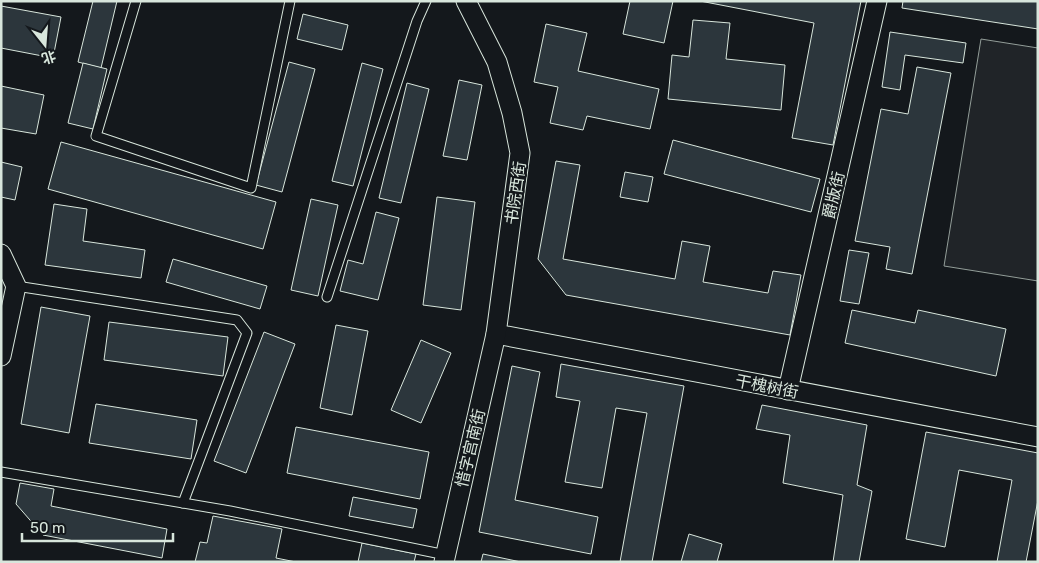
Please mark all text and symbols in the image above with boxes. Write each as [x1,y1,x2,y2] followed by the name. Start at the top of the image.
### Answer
[20,20,70,70] north arrow
[39,47,58,67] text: 北
[502,160,529,226] street label: 书院西街
[819,170,848,221] street label: 爵版街
[734,371,800,402] street label: 干槐树街
[452,407,489,489] street label: 惜字宫南街
[22,510,174,542] scale bar
[30,519,65,537] text: 50 m

